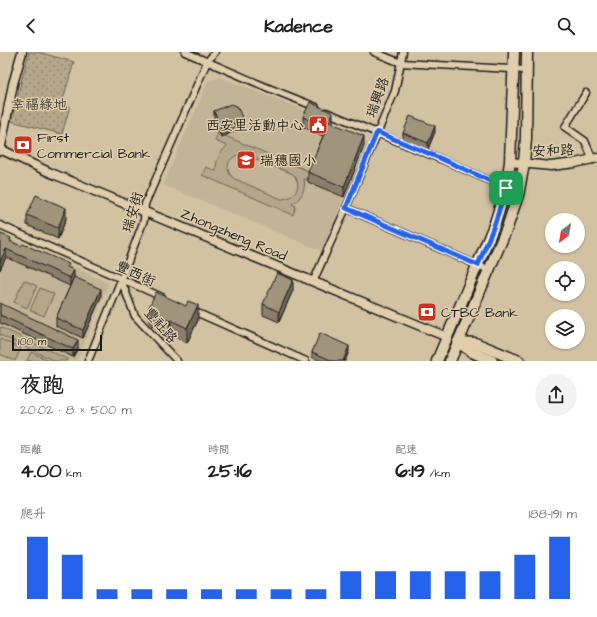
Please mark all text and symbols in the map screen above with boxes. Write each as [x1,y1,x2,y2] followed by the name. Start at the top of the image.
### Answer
[264,14,333,39] text: Kadence
[20,15,42,37] icon: back
[555,15,577,37] icon: search
[361,74,395,121] street label: 瑞興路
[11,95,67,115] park label: 幸福綠地
[307,114,329,136] public building icon: 西安里活動中心
[206,116,304,136] place label: 西安里活動中心
[37,128,151,164] place label: First Commercial Bank
[12,134,34,156] bank icon: First Commercial Bank
[532,140,574,162] street label: 安和路
[235,149,257,171] school or university icon: 瑞穗國小
[259,151,316,171] place label: 瑞穗國小
[489,171,523,205] pin
[495,177,517,199] icon: arrive
[117,189,148,236] street label: 瑞安街
[177,204,290,266] street label: Zhongzheng Road
[545,213,585,253] north arrow
[545,213,585,349] map controls
[112,256,159,292] street label: 豐西街
[545,261,585,301] button: locate
[416,301,438,323] bank icon: CTBC Bank
[139,303,182,348] street label: 豐社路
[441,303,518,323] place label: CTBC Bank
[545,309,585,349] button: layers
[12,333,102,352] scale bar
[18,334,46,349] text: 100 m
[20,370,64,401] text: 夜跑
[535,374,577,416] button: share
[20,401,132,419] text: 20:02 · 8 × 500 m
[20,442,42,457] text: 距離
[208,442,230,457] text: 時間
[395,442,417,457] text: 配速
[20,457,62,485] text: 4.00
[208,457,252,485] text: 25:16
[395,457,425,485] text: 6:19
[62,466,81,481] text: km
[425,466,450,481] text: /km
[20,505,46,523] text: 爬升
[528,505,577,523] text: 188–191 m

